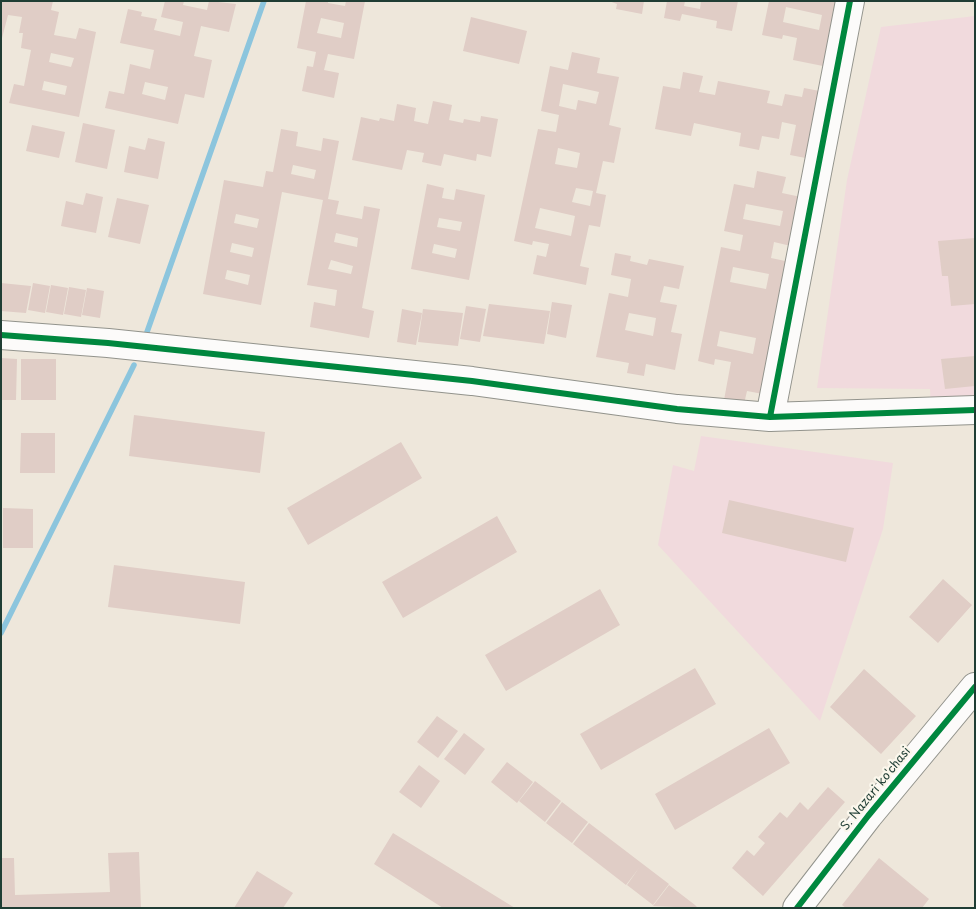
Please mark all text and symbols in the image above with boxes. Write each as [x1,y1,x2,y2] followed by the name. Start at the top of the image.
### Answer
[838,745,914,833] street label: S. Nazari ko'chasi

